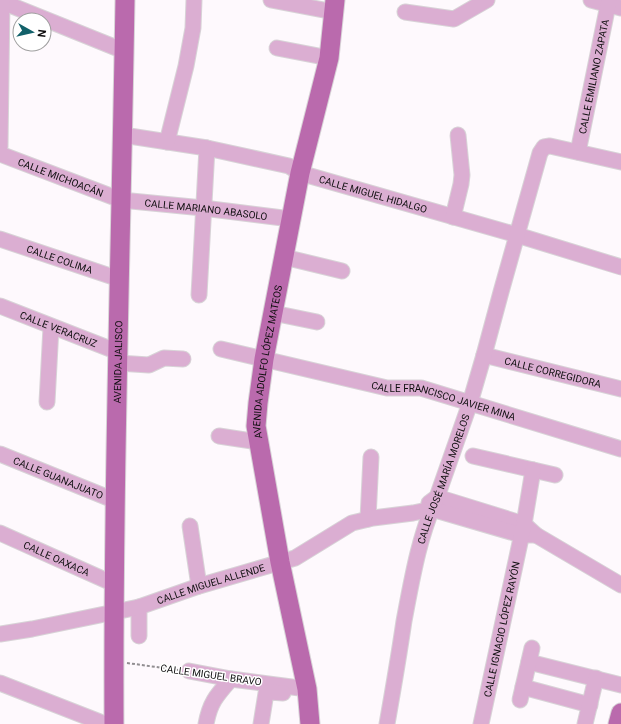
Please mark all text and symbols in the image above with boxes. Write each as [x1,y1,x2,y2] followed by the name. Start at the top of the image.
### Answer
[12,12,52,52] north arrow
[576,18,611,135] street label: CALLE EMILIANO ZAPATA
[34,29,48,38] text: N
[16,156,105,198] street label: CALLE MICHOACÁN
[318,173,429,215] street label: CALLE MIGUEL HIDALGO
[144,197,268,222] street label: CALLE MARIANO ABASOLO
[25,243,95,275] street label: CALLE COLIMA
[250,284,284,440] street label: AVENIDA ADOLFO LÓPEZ MATEOS
[19,309,99,349] street label: CALLE VERACRUZ
[111,320,124,404] street label: AVENIDA JALISCO
[503,355,603,389] street label: CALLE CORREGIDORA
[370,379,518,422] street label: CALLE FRANCISCO JAVIER MINA
[415,412,471,545] street label: CALLE JOSÉ MARÍA MORELOS
[12,455,105,501] street label: CALLE GUANAJUATO
[22,539,92,578] street label: CALLE OAXACA
[481,560,521,698] street label: CALLE IGNACIO LÓPEZ RAYÓN
[155,562,266,606] street label: CALLE MIGUEL ALLENDE
[160,662,262,688] street label: CALLE MIGUEL BRAVO

